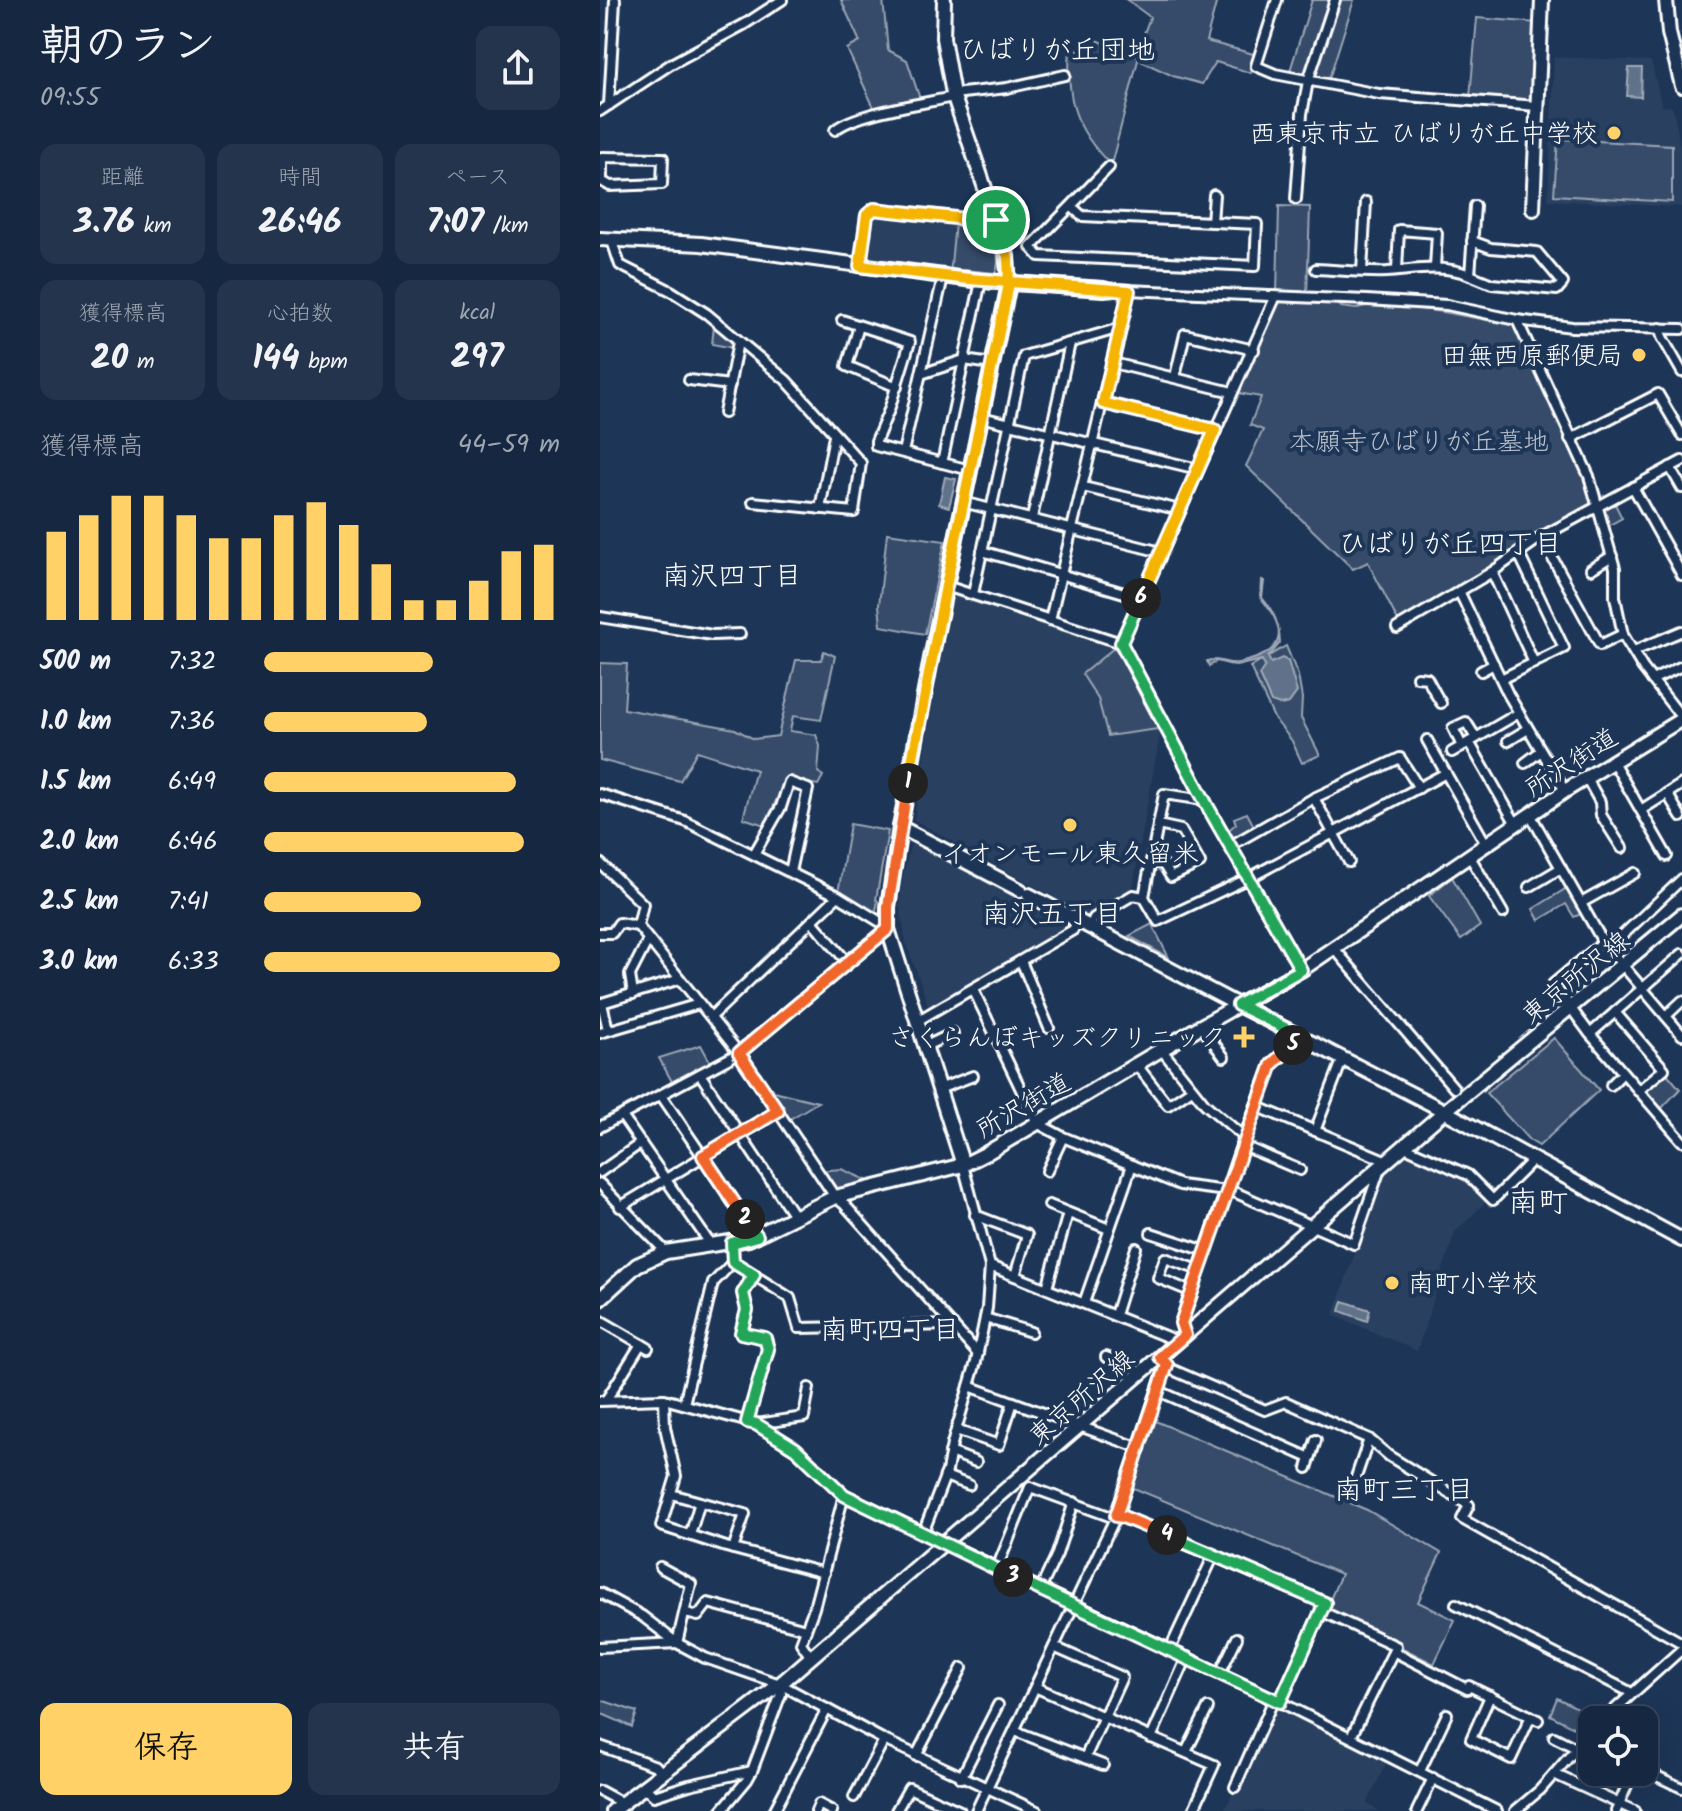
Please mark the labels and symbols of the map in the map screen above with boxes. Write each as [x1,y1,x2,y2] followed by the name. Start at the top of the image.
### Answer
[959,29,1155,74] district label: ひばりが丘団地
[1250,114,1598,156] place label: 西東京市立 ひばりが丘中学校
[1605,124,1623,142] marker: 西東京市立 ひばりが丘中学校
[962,186,1030,254] pin
[1441,336,1623,378] place label: 田無西原郵便局
[1630,346,1648,364] marker: 田無西原郵便局
[1289,422,1549,464] park label: 本願寺ひばりが丘墓地
[1338,523,1562,568] district label: ひばりが丘四丁目
[662,555,802,600] district label: 南沢四丁目
[1121,578,1161,618] pin: 6
[1517,718,1627,810] street label: 所沢街道
[888,763,928,803] pin: 1
[1061,816,1079,834] marker: イオンモール東久留米
[941,834,1199,876] place label: イオンモール東久留米
[982,893,1122,938] district label: 南沢五丁目
[1513,921,1640,1036] street label: 東京所沢線
[888,1018,1226,1060] place label: さくらんぼキッズクリニック
[1273,1025,1313,1065] pin: 5
[1233,1026,1255,1048] marker: さくらんぼキッズクリニック
[968,1063,1080,1151] street label: 所沢街道
[1508,1180,1568,1228] district label: 南町
[725,1199,765,1239] pin: 2
[1408,1264,1538,1306] place label: 南町小学校
[1383,1274,1401,1292] marker: 南町小学校
[820,1309,960,1354] district label: 南町四丁目
[1019,1340,1145,1457] street label: 東京所沢線
[1334,1469,1474,1514] district label: 南町三丁目
[1147,1515,1187,1555] pin: 4
[993,1557,1033,1597] pin: 3

